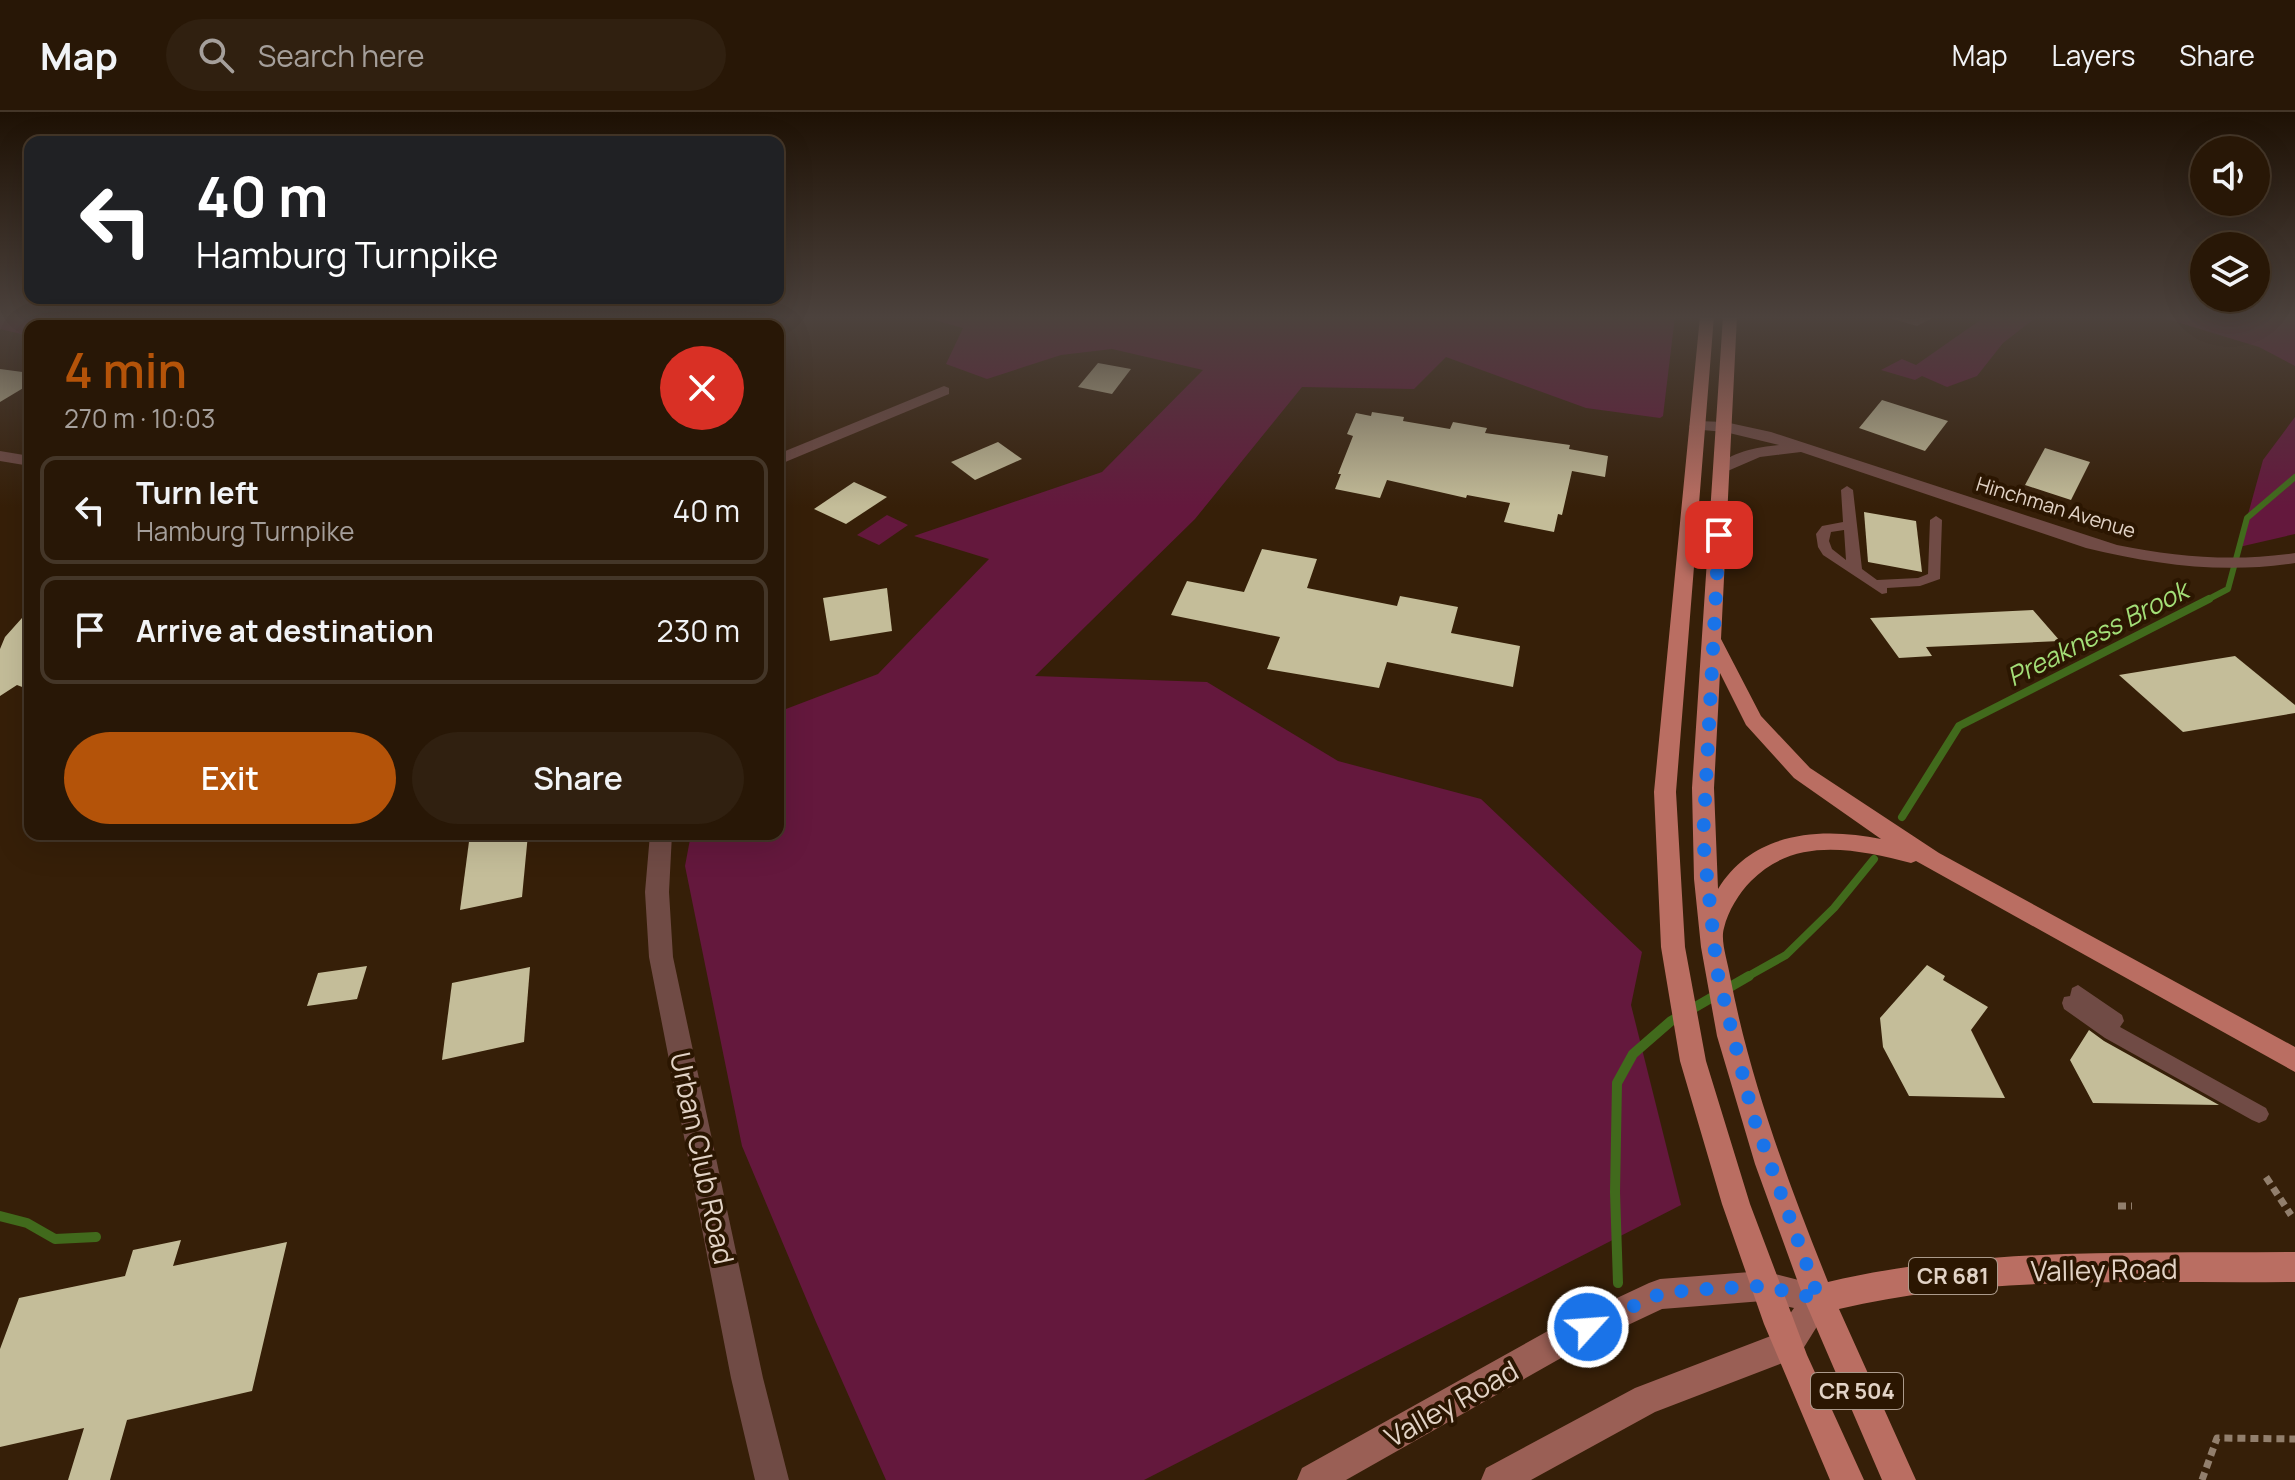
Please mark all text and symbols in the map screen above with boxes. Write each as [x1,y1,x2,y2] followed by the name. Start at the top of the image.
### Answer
[166,19,726,91] search box
[40,29,118,81] text: Map
[194,33,238,77] icon: search
[258,35,425,76] text: Search here
[1952,36,2008,74] text: Map
[2052,36,2135,74] text: Layers
[2179,36,2255,74] text: Share
[2190,136,2270,312] map controls
[2190,136,2270,216] button: sound
[196,157,328,234] text: 40 m
[64,168,168,272] icon: left
[196,230,498,279] text: Hamburg Turnpike
[2190,232,2270,312] button: layers
[64,337,187,402] text: 4 min
[660,346,744,430] button: close
[64,400,215,436] text: 270 m · 10:03
[1973,470,2139,544] street label: Hinchman Avenue
[136,472,259,513] text: Turn left
[68,488,112,532] icon: left
[673,490,740,531] text: 40 m
[1685,501,1753,569] pin
[136,513,354,549] text: Hamburg Turnpike
[1697,513,1741,557] icon: arrive
[2000,570,2197,694] water label: Preakness Brook
[68,608,112,652] icon: arrive
[136,610,434,651] text: Arrive at destination
[657,610,740,651] text: 230 m
[64,732,396,824] button: Exit
[412,732,744,824] button: Share
[662,1048,744,1268] street label: Urban Club Road
[2030,1249,2178,1289] street label: Valley Road
[1909,1258,1997,1294] road number: CR 681
[1546,1285,1630,1369] position arrow
[1377,1351,1525,1455] street label: Valley Road
[1811,1373,1903,1409] road number: CR 504

